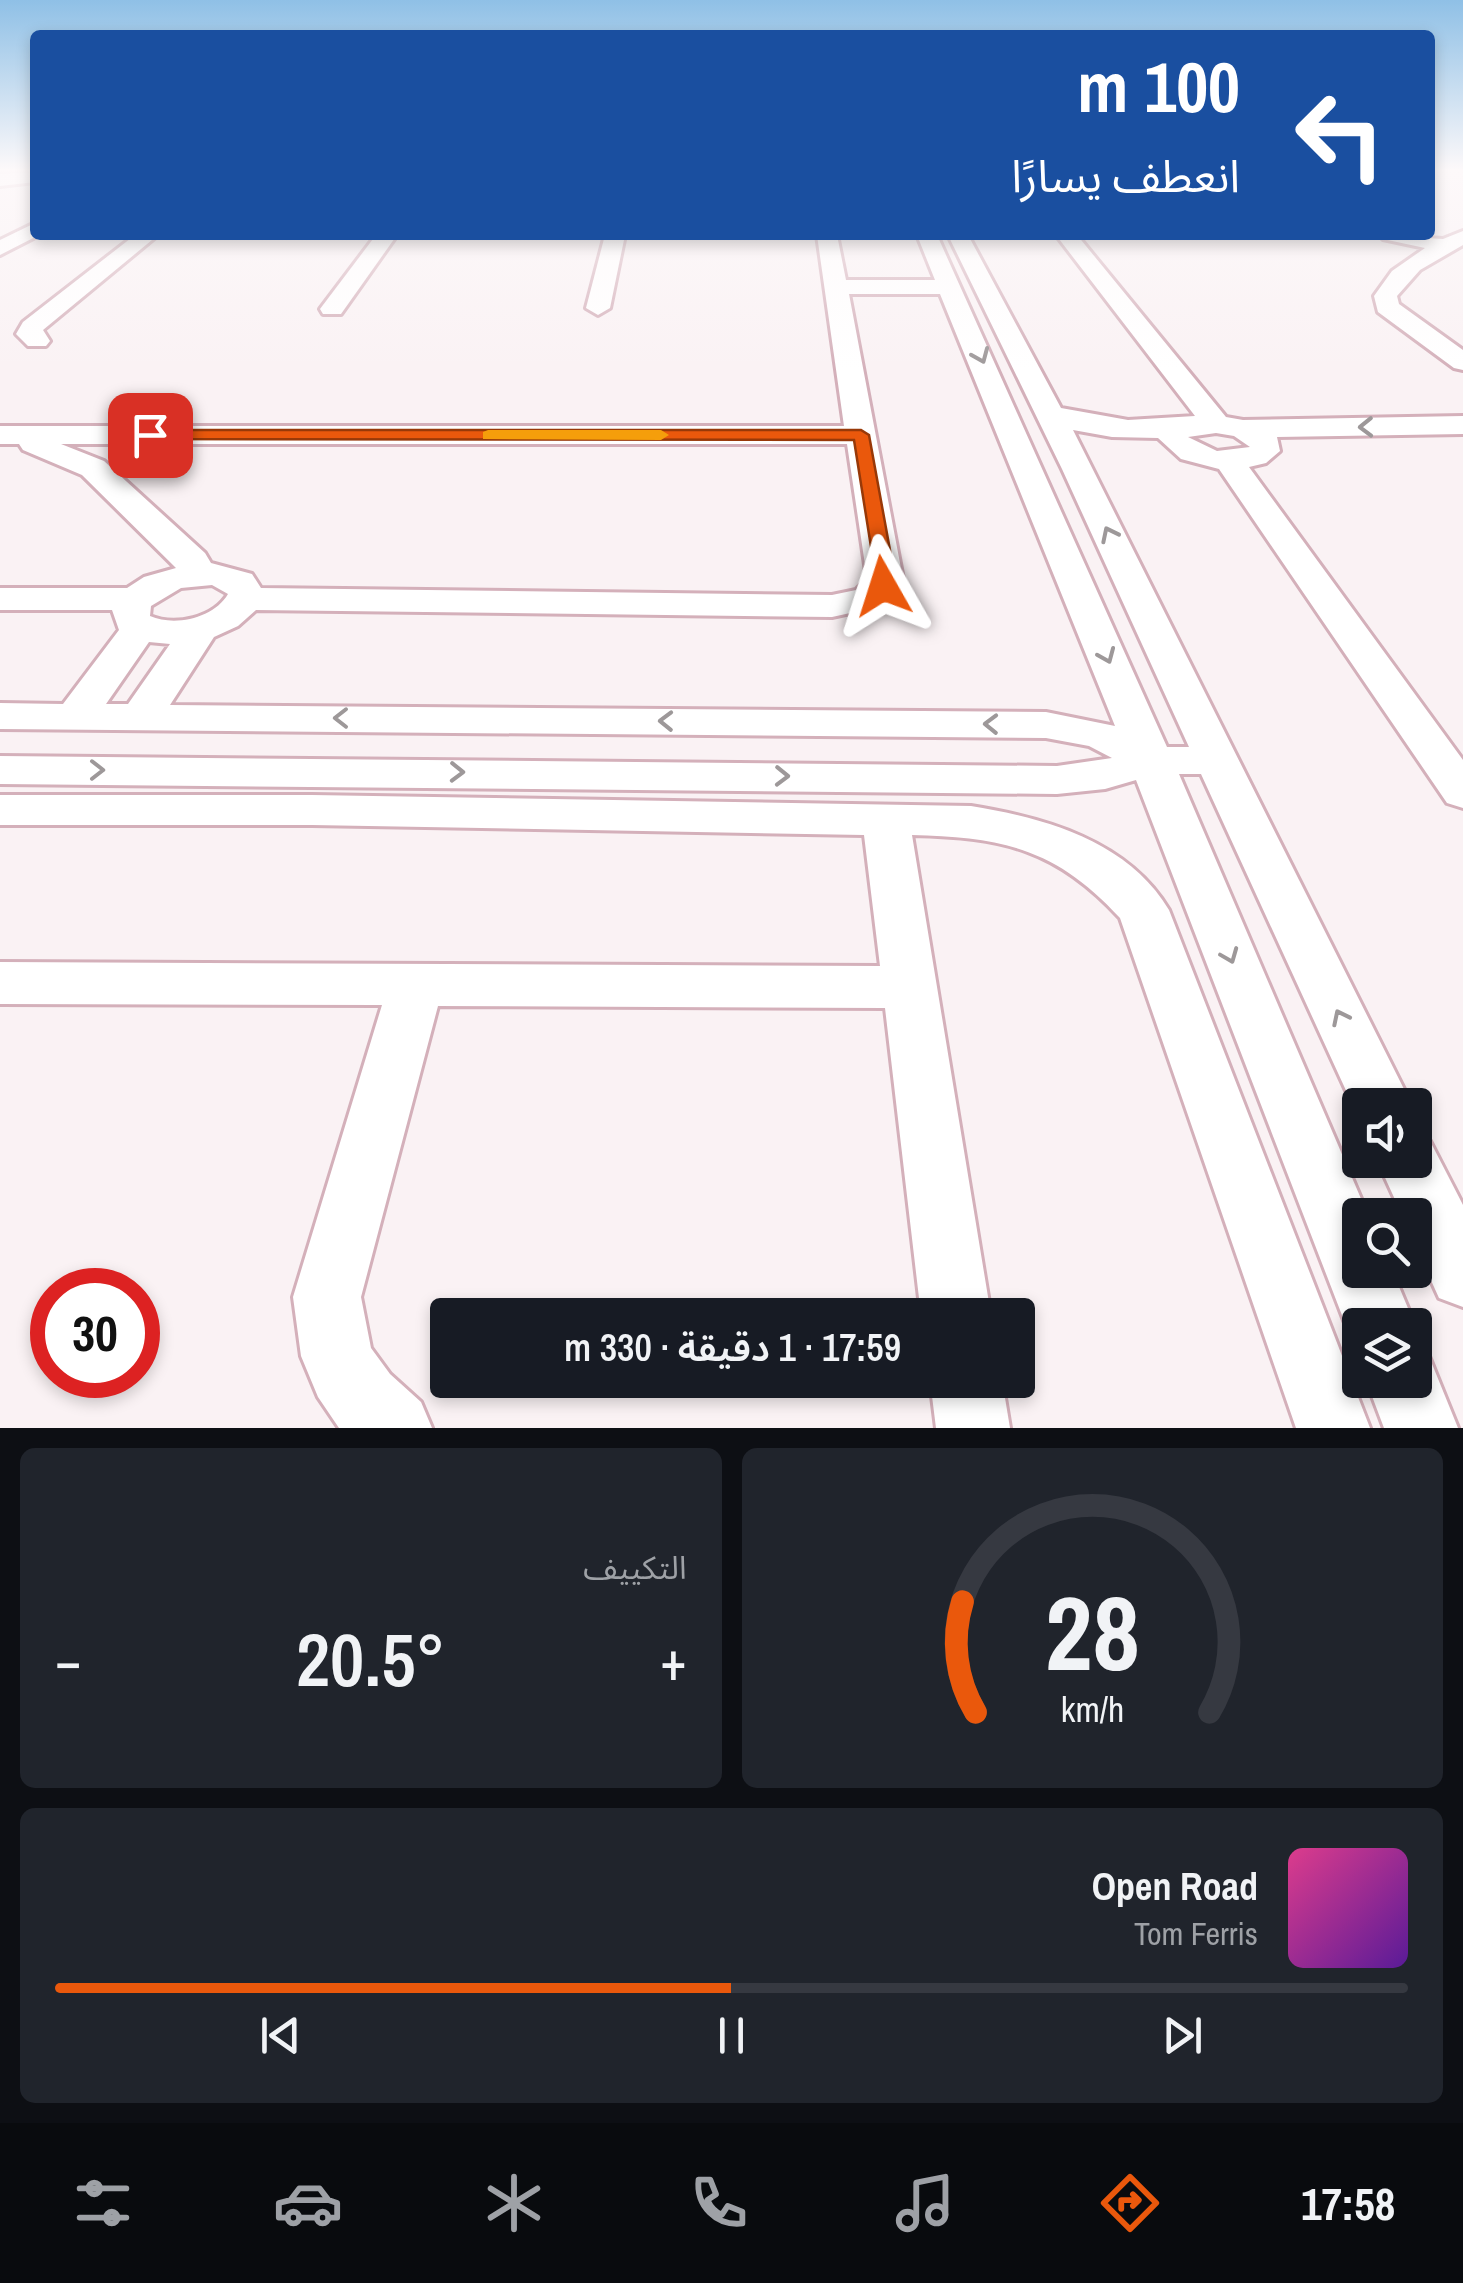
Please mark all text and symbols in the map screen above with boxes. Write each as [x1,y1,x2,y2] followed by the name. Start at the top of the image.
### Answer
[1077,40,1240,134] text: 100 m
[1275,70,1405,200] icon: left
[1011,145,1240,206] text: انعطف يسارًا
[969,346,989,364] one-way arrow
[108,393,193,478] pin
[123,408,178,463] icon: arrive
[1357,416,1372,438] one-way arrow
[1101,527,1121,545] one-way arrow
[831,534,935,638] position arrow
[1095,646,1115,664] one-way arrow
[332,707,348,729] one-way arrow
[657,710,672,732] one-way arrow
[982,713,998,735] one-way arrow
[90,759,106,781] one-way arrow
[450,761,466,782] one-way arrow
[776,765,791,787] one-way arrow
[1218,946,1238,964] one-way arrow
[1332,1009,1352,1027] one-way arrow
[1342,1088,1432,1398] map controls
[1342,1088,1432,1178] button: sound
[1342,1198,1432,1288] button: search
[30,1268,160,1398] speed limit sign: 30
[1342,1308,1432,1398] button: layers
[564,1322,901,1373] text: 17:59 · 1 دقيقة · 330 m
[583,1546,687,1589] text: التكييف
[1045,1562,1140,1702] text: 28
[296,1608,446,1709] text: 20.5°
[55,1623,81,1697] text: −
[660,1623,686,1697] text: +
[1060,1685,1124,1733] text: km/h
[1092,1861,1258,1912] text: Open Road
[1134,1912,1258,1955] text: Tom Ferris
[253,2008,308,2063] icon: previous
[704,2008,759,2063] icon: pause
[1155,2008,1210,2063] icon: next
[68,2168,138,2238] icon: filters
[273,2168,343,2238] icon: car
[479,2168,549,2238] icon: climate
[684,2168,754,2238] icon: phone
[890,2168,960,2238] icon: music
[1095,2168,1165,2238] icon: directions
[1301,2173,1395,2234] text: 17:58

